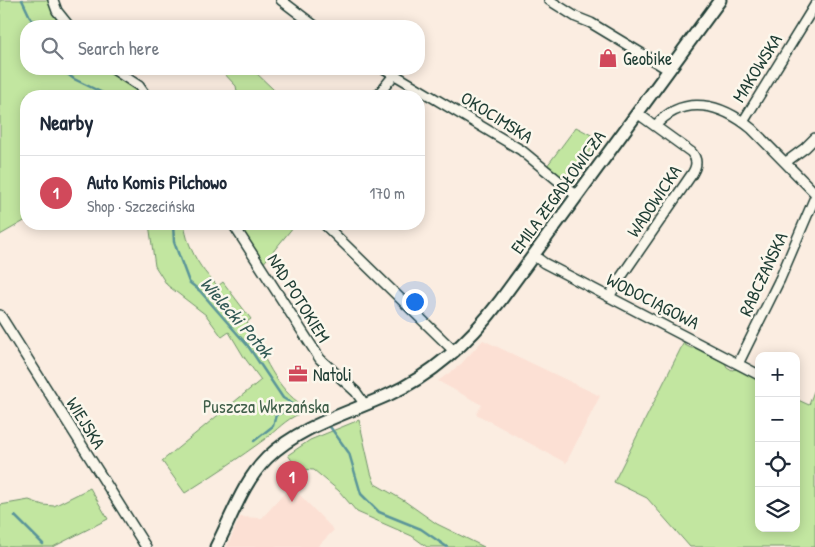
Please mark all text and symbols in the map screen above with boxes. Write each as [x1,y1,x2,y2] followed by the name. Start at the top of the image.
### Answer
[20,20,425,75] search box
[726,29,788,107] street label: MAKOWSKA
[38,34,66,62] icon: search
[78,35,159,61] text: Search here
[623,46,672,71] place label: Geobike
[597,47,619,69] shop icon: Geobike
[456,85,538,149] street label: OKOCIMSKA
[40,108,93,137] text: Nearby
[505,125,611,259] street label: EMILA ZEGADŁOWICZA
[621,160,687,242] street label: WADOWICKA
[87,169,227,195] text: Auto Komis Pilchowo
[53,182,59,204] text: 1
[370,182,405,204] text: 170 m
[87,195,195,217] text: Shop · Szczecińska
[733,228,793,320] street label: RABCZAŃSKA
[262,249,336,347] street label: NAD POTOKIEM
[602,267,704,335] street label: WODOCIĄGOWA
[195,271,281,364] water label: Wielecki Potok
[402,289,428,315] your location
[755,352,800,532] map controls
[755,352,800,397] button: +
[313,362,352,387] place label: Natoli
[287,363,309,385] office icon: Natoli
[60,392,112,454] street label: WIEJSKA
[203,394,329,419] park label: Puszcza Wkrzańska
[755,397,800,442] button: −
[755,442,800,487] button: locate
[276,461,308,502] pin: 1
[755,487,800,532] button: layers

